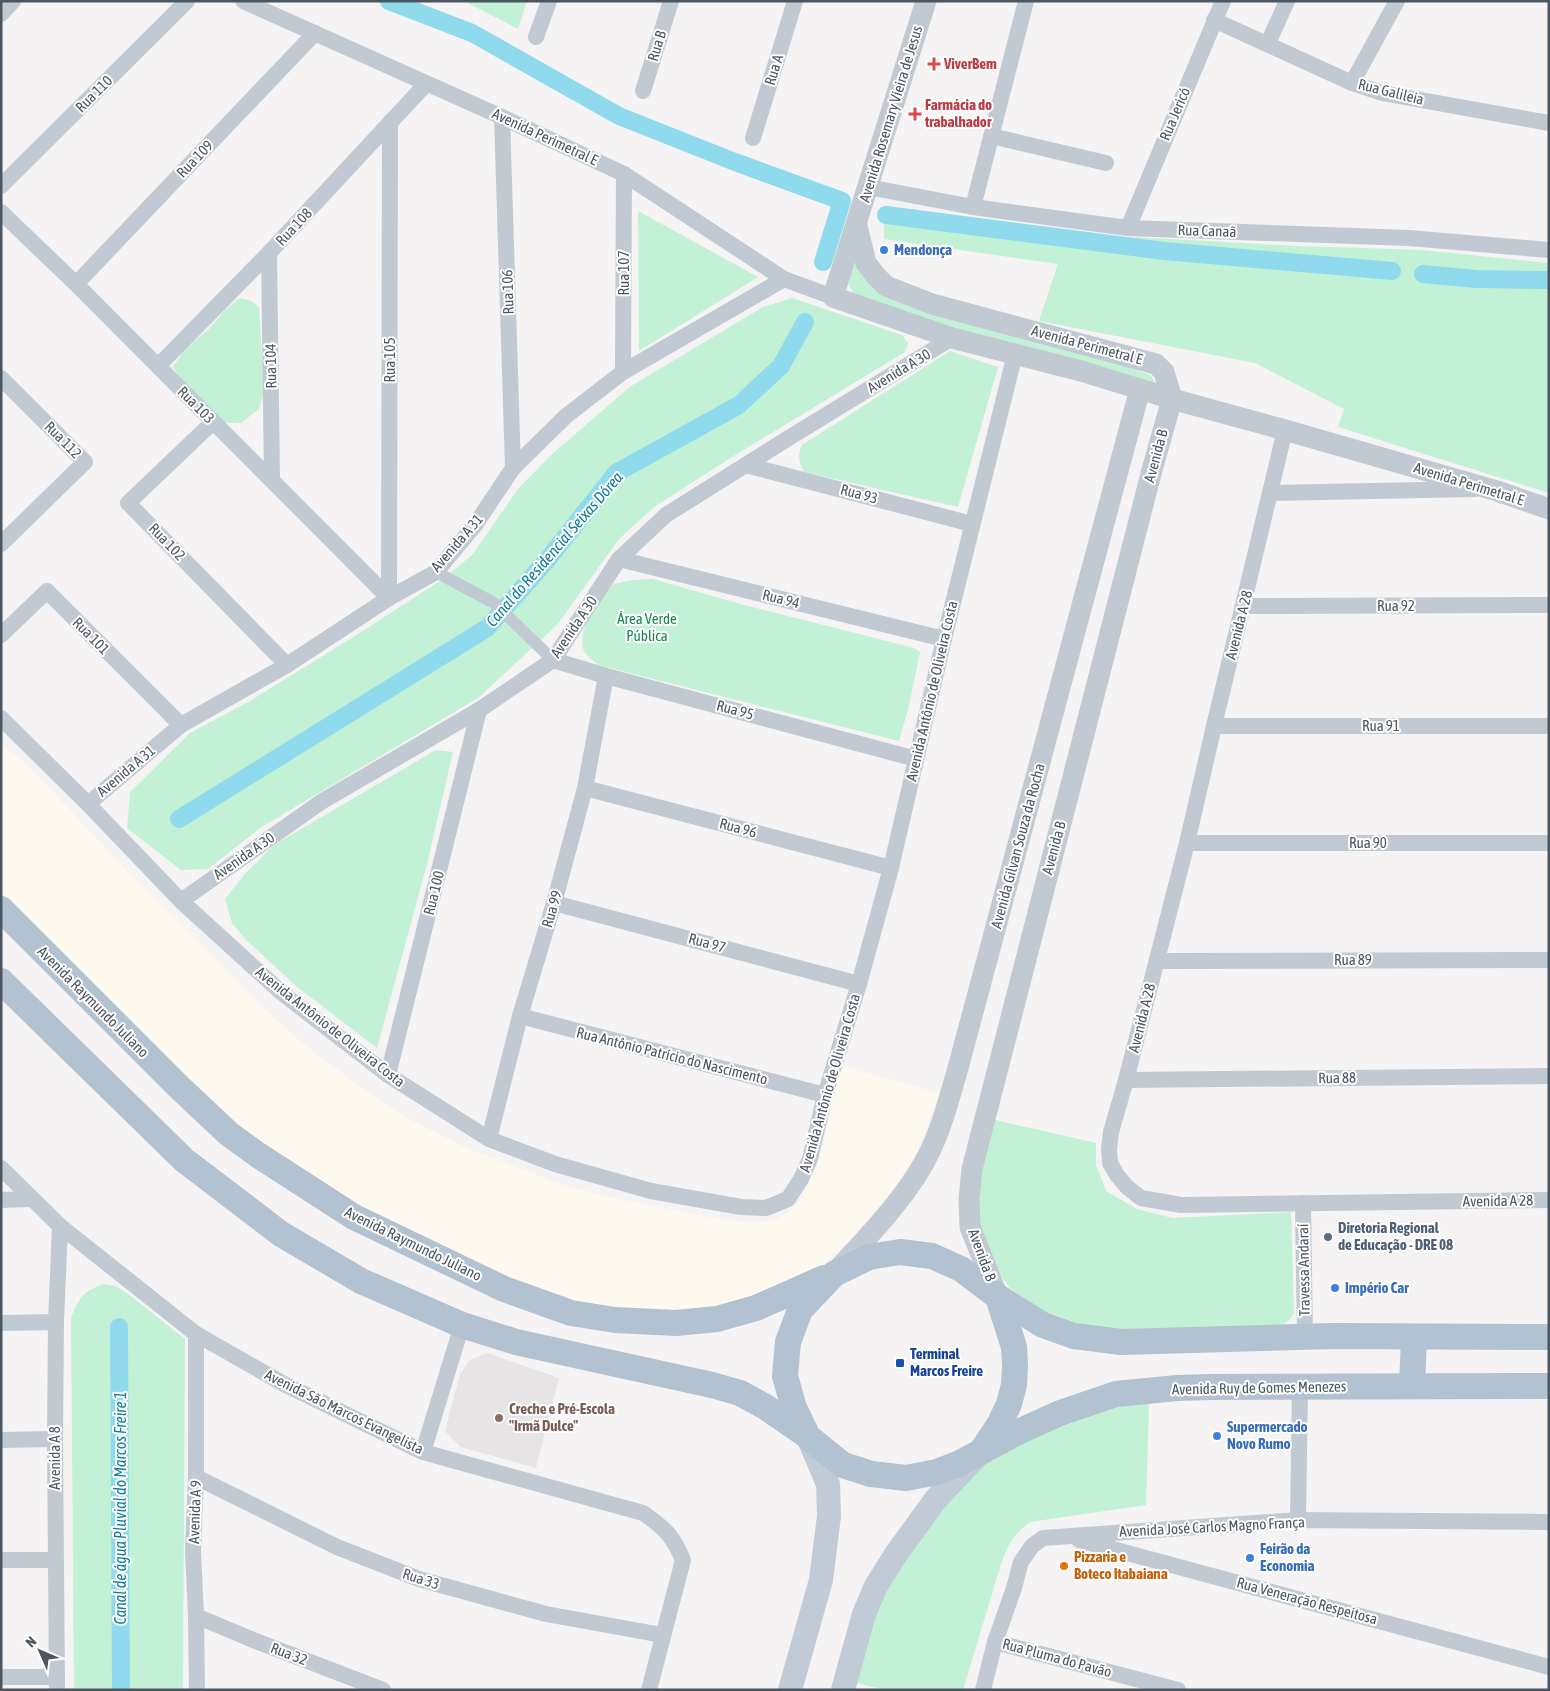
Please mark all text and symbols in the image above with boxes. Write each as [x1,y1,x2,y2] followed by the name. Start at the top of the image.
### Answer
[856,23,926,204] street label: Avenida Rosemary Vieira de Jesus
[644,29,669,63] street label: Rua B
[761,52,786,87] street label: Rua A
[943,55,997,72] place label: ViverBem
[928,58,940,70] marker: ViverBem
[72,72,116,116] street label: Rua 110
[1356,75,1426,108] street label: Rua Galileia
[1156,85,1193,143] street label: Rua Jericó
[924,96,992,130] place label: Farmácia do trabalhador
[490,105,601,169] street label: Avenida Perimetral E
[909,108,921,120] marker: Farmácia do trabalhador
[173,137,216,181] street label: Rua 109
[272,204,315,249] street label: Rua 108
[1177,221,1237,240] street label: Rua Canaã
[894,241,952,258] place label: Mendonça
[878,244,890,256] marker: Mendonça
[615,251,632,295] street label: Rua 107
[498,269,517,315] street label: Rua 106
[1030,322,1145,368] street label: Avenida Perimetral E
[381,338,398,382] street label: Rua 105
[262,343,279,389] street label: Rua 104
[864,345,933,396] street label: Avenida A 30
[174,383,218,427] street label: Rua 103
[41,418,85,462] street label: Rua 112
[1140,428,1171,484] street label: Avenida B
[1412,459,1527,509] street label: Avenida Perimetral E
[482,468,626,630] water label: Canal do Residencial Seixas Dórea
[839,480,880,507] street label: Rua 93
[427,510,486,575] street label: Avenida A 31
[146,520,189,564] street label: Rua 102
[761,586,802,611] street label: Rua 94
[1222,589,1255,661] street label: Avenida A 28
[547,593,600,661] street label: Avenida A 30
[1377,597,1415,614] street label: Rua 92
[902,599,961,783] street label: Avenida Antônio de Oliveira Costa
[617,610,677,644] park label: Área Verde Pública
[69,614,113,658] street label: Rua 101
[715,696,756,723] street label: Rua 95
[1362,717,1400,734] street label: Rua 91
[93,741,158,800] street label: Avenida A 31
[987,761,1048,930] street label: Avenida Gilvan Souza da Rocha
[718,814,759,841] street label: Rua 96
[1038,820,1069,876] street label: Avenida B
[210,828,277,883] street label: Avenida A 30
[1349,834,1387,851] street label: Rua 90
[420,869,447,917] street label: Rua 100
[538,888,565,929] street label: Rua 99
[687,929,728,956] street label: Rua 97
[34,943,152,1061] street label: Avenida Raymundo Juliano
[1334,951,1372,968] street label: Rua 89
[252,963,408,1090] street label: Avenida Antônio de Oliveira Costa
[1125,982,1158,1054] street label: Avenida A 28
[796,992,863,1174] street label: Avenida Antônio de Oliveira Costa
[575,1024,769,1087] street label: Rua Antônio Patrício do Nascimento
[1318,1069,1356,1086] street label: Rua 88
[1463,1191,1533,1210] street label: Avenida A 28
[342,1203,484,1284] street label: Avenida Raymundo Juliano
[1338,1219,1453,1253] place label: Diretoria Regional de Educação - DRE 08
[1294,1223,1313,1316] street label: Travessa Andaraí
[965,1226,1000,1283] street label: Avenida B
[1322,1231,1334,1243] marker: Diretoria Regional de Educação - DRE 08
[1345,1279,1409,1296] place label: Império Car
[1329,1282,1341,1294] marker: Império Car
[910,1345,983,1379] place label: Terminal Marcos Freire
[894,1357,906,1369] marker: Terminal Marcos Freire
[262,1366,426,1457] street label: Avenida São Marcos Evangelista
[1172,1377,1346,1398] street label: Avenida Ruy de Gomes Menezes
[111,1391,130,1625] water label: Canal de água Pluvial do Marcos Freire 1
[509,1400,615,1434] place label: Creche e Pré-Escola "Irmã Dulce"
[493,1412,505,1424] marker: Creche e Pré-Escola "Irmã Dulce"
[1227,1418,1308,1452] place label: Supermercado Novo Rumo
[46,1426,63,1490] street label: Avenida A 8
[1211,1430,1223,1442] marker: Supermercado Novo Rumo
[185,1480,204,1544] street label: Avenida A 9
[1119,1513,1305,1540] street label: Avenida José Carlos Magno França
[1260,1540,1315,1574] place label: Feirão da Economia
[1074,1548,1168,1582] place label: Pizzaria e Boteco Itabaiana
[1244,1552,1256,1564] marker: Feirão da Economia
[1058,1560,1070,1572] marker: Pizzaria e Boteco Itabaiana
[401,1565,442,1592] street label: Rua 33
[1235,1574,1379,1627] street label: Rua Veneração Respeitosa
[15,1626,65,1676] north arrow
[22,1633,39,1650] text: N
[1001,1635,1114,1680] street label: Rua Pluma do Pavão
[268,1639,310,1668] street label: Rua 32

